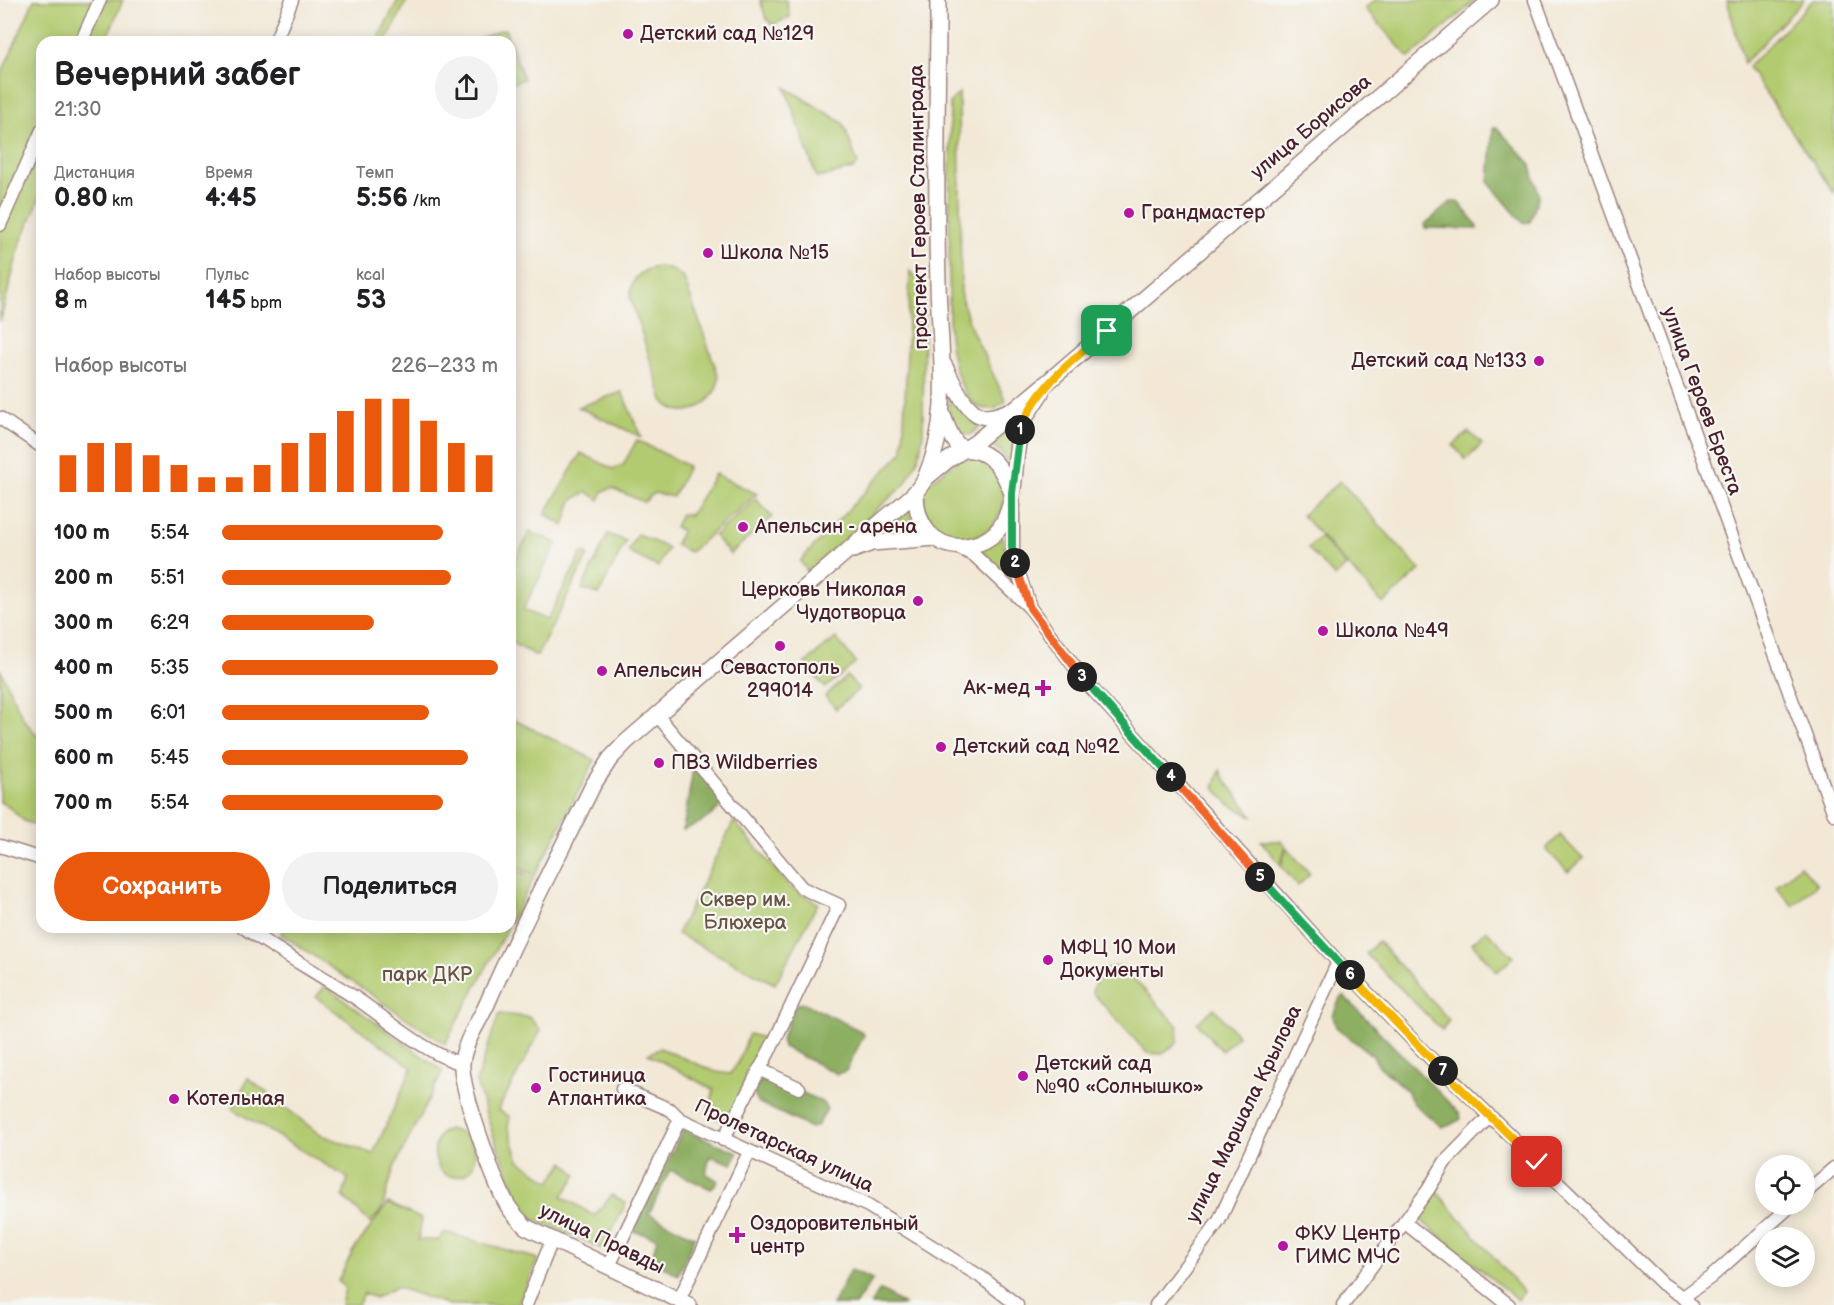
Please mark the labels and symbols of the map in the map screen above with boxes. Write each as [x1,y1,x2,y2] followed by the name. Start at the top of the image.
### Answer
[640,22,814,46] place label: Детский сад №129
[621,27,635,41] marker: Детский сад №129
[905,64,933,350] street label: проспект Героев Сталинграда
[1246,69,1376,184] street label: улица Борисова
[1141,201,1266,225] place label: Грандмастер
[1122,206,1136,220] marker: Грандмастер
[720,241,829,265] place label: Школа №15
[701,246,715,260] marker: Школа №15
[1657,304,1747,499] street label: улица Героев Бреста
[1081,305,1132,356] pin
[1351,349,1527,373] place label: Детский сад №133
[1532,354,1546,368] marker: Детский сад №133
[1005,415,1035,445] pin: 1
[754,515,917,539] place label: Апельсин - арена
[736,520,750,534] marker: Апельсин - арена
[1000,548,1030,578] pin: 2
[741,578,906,625] place label: Церковь Николая Чудотворца
[911,594,925,608] marker: Церковь Николая Чудотворца
[1335,619,1449,643] place label: Школа №49
[1316,624,1330,638] marker: Школа №49
[773,639,787,653] marker: Севастополь 299014
[720,656,840,703] place label: Севастополь 299014
[613,659,702,683] place label: Апельсин
[1067,662,1097,692] pin: 3
[595,664,609,678] marker: Апельсин
[962,676,1030,700] place label: Ак-мед
[1034,679,1052,697] marker: Ак-мед
[953,735,1120,759] place label: Детский сад №92
[934,740,948,754] marker: Детский сад №92
[671,751,818,775] place label: ПВЗ Wildberries
[652,756,666,770] marker: ПВЗ Wildberries
[1156,762,1186,792] pin: 4
[1245,862,1275,892] pin: 5
[700,888,790,935] park label: Сквер им. Блюхера
[1060,936,1176,983] place label: МФЦ 10 Мои Документы
[1041,953,1055,967] marker: МФЦ 10 Мои Документы
[1335,960,1365,990] pin: 6
[382,963,473,987] park label: парк ДКР
[1181,1001,1307,1227] street label: улица Маршала Крылова
[1035,1052,1204,1099] place label: Детский сад №90 «Солнышко»
[1428,1056,1458,1086] pin: 7
[547,1064,647,1111] place label: Гостиница Атлантика
[1016,1069,1030,1083] marker: Детский сад №90 «Солнышко»
[529,1081,543,1095] marker: Гостиница Атлантика
[186,1087,285,1111] place label: Котельная
[167,1092,181,1106] marker: Котельная
[691,1094,877,1198] street label: Пролетарская улица
[1511,1136,1562,1187] pin
[536,1198,668,1280] street label: улица Правды
[750,1212,919,1259] place label: Оздоровительный центр
[1295,1222,1401,1269] place label: ФКУ Центр ГИМС МЧС
[728,1226,746,1244] marker: Оздоровительный центр
[1276,1239,1290,1253] marker: ФКУ Центр ГИМС МЧС

